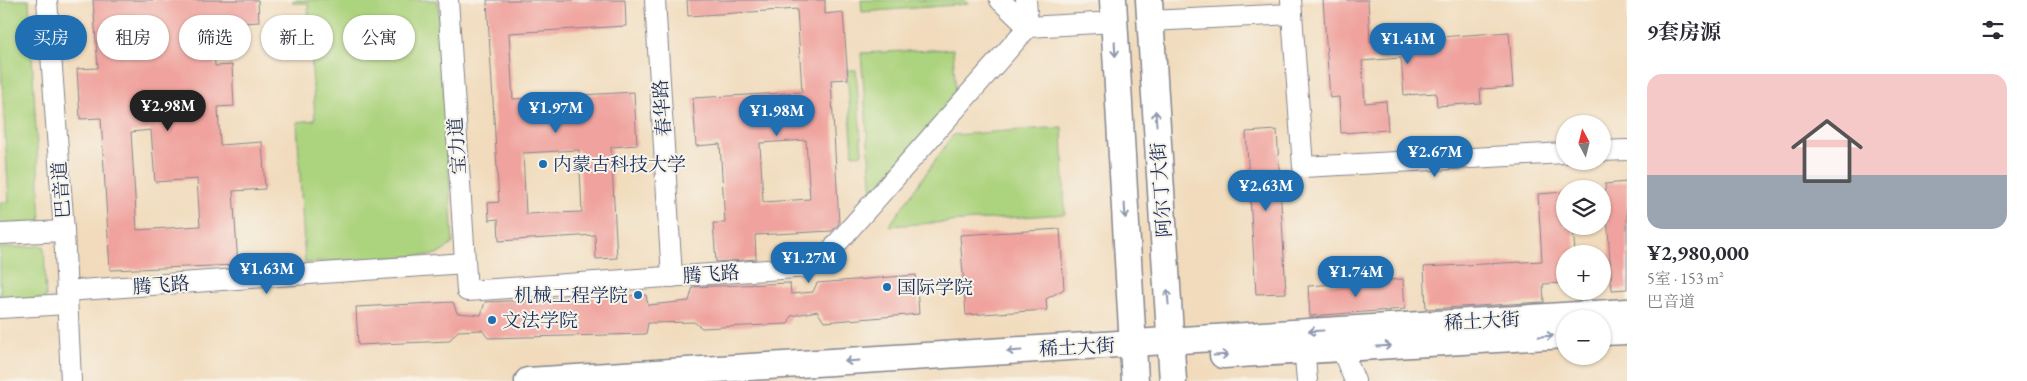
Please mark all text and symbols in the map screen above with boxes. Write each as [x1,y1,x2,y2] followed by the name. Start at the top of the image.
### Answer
[15,15,87,60] chip: 买房
[97,15,169,60] chip: 租房
[179,15,251,60] chip: 筛选
[261,15,333,60] chip: 新上
[343,15,415,60] chip: 公寓
[1979,16,2007,44] icon: filters
[1647,18,1721,45] text: 9套房源
[1367,22,1449,65] pin: ¥1.41M
[1381,28,1435,49] text: ¥1.41M
[1111,40,1120,56] one-way arrow
[648,79,676,137] street label: 春华路
[127,90,209,132] pin: ¥2.98M
[515,92,597,134] pin: ¥1.97M
[736,94,818,137] pin: ¥1.98M
[141,95,195,116] text: ¥2.98M
[529,97,583,118] text: ¥1.97M
[750,100,804,121] text: ¥1.98M
[1782,106,1872,196] icon: home
[1152,110,1161,126] one-way arrow
[1556,115,1611,170] north arrow
[1556,115,1611,365] map controls
[443,117,471,175] street label: 宝力道
[1394,136,1476,178] pin: ¥2.67M
[1408,141,1462,162] text: ¥2.67M
[1145,142,1177,238] street label: 阿尔丁大街
[553,152,686,177] place label: 内蒙古科技大学
[537,158,549,170] marker: 内蒙古科技大学
[47,161,75,219] street label: 巴音道
[1225,170,1307,212] pin: ¥2.63M
[1239,175,1293,196] text: ¥2.63M
[1556,180,1611,235] button: layers
[1120,203,1130,219] one-way arrow
[1647,239,1749,266] text: ¥2,980,000
[768,242,850,284] pin: ¥1.27M
[1556,245,1611,300] button: +
[782,247,836,268] text: ¥1.27M
[226,252,308,295] pin: ¥1.63M
[1315,256,1397,298] pin: ¥1.74M
[240,258,294,279] text: ¥1.63M
[682,260,740,288] street label: 腾飞路
[1329,261,1383,282] text: ¥1.74M
[1647,268,1724,289] text: 5室 · 153 m²
[132,271,190,299] street label: 腾飞路
[897,275,973,300] place label: 国际学院
[881,281,893,293] marker: 国际学院
[514,283,628,308] place label: 机械工程学院
[632,289,644,301] marker: 机械工程学院
[1164,290,1173,306] one-way arrow
[1647,291,1695,312] text: 巴音道
[1443,307,1521,335] street label: 稀土大街
[502,308,578,333] place label: 文法学院
[1556,310,1611,365] button: −
[486,314,498,326] marker: 文法学院
[1309,326,1325,335] one-way arrow
[1538,331,1554,340] one-way arrow
[1038,333,1116,361] street label: 稀土大街
[1375,341,1391,350] one-way arrow
[1007,346,1023,355] one-way arrow
[1213,350,1229,359] one-way arrow
[844,356,860,365] one-way arrow

